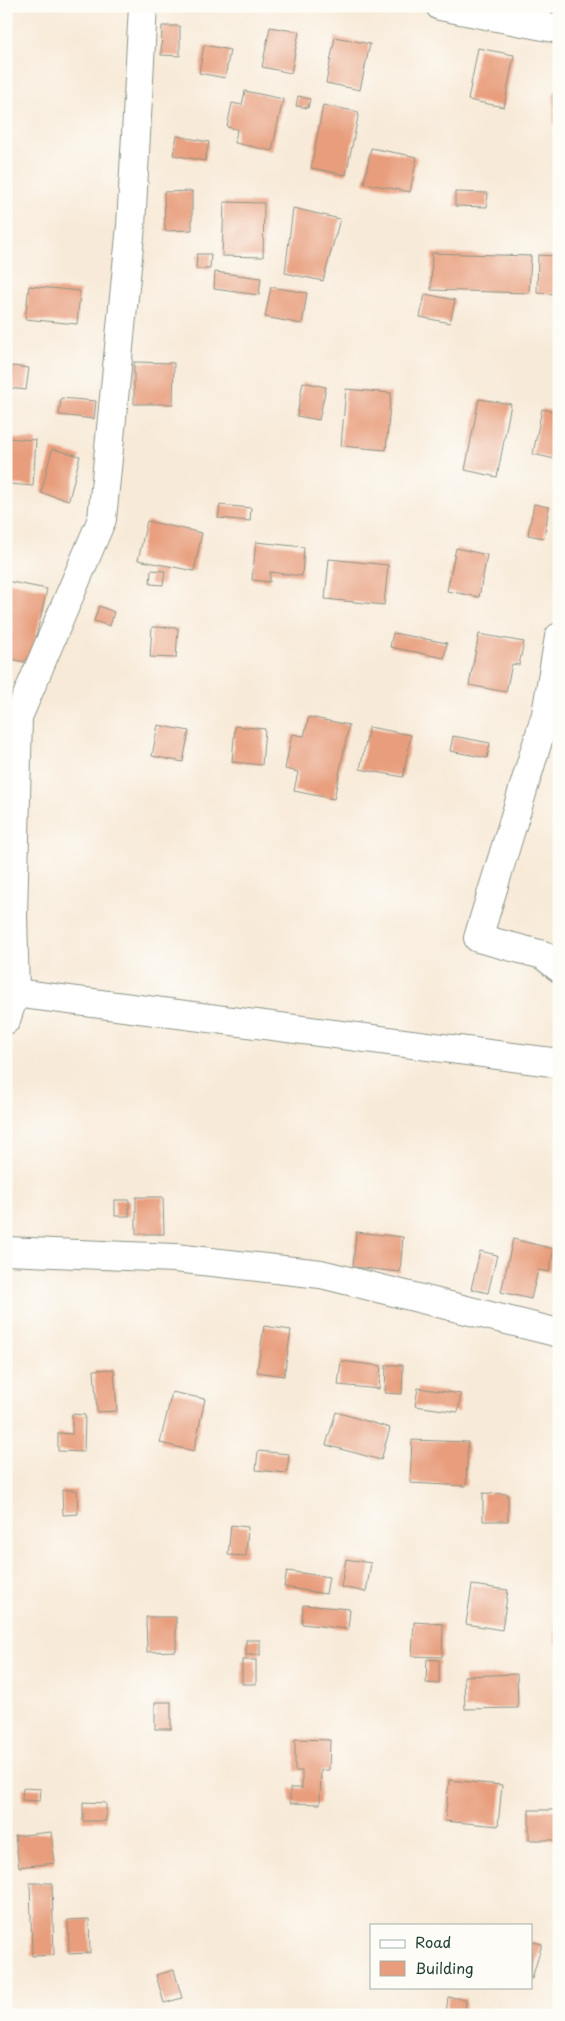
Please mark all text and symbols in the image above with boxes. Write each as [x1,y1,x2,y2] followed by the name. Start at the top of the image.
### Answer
[370,1924,532,1988] legend
[415,1930,451,1953] text: Road
[415,1956,474,1979] text: Building

